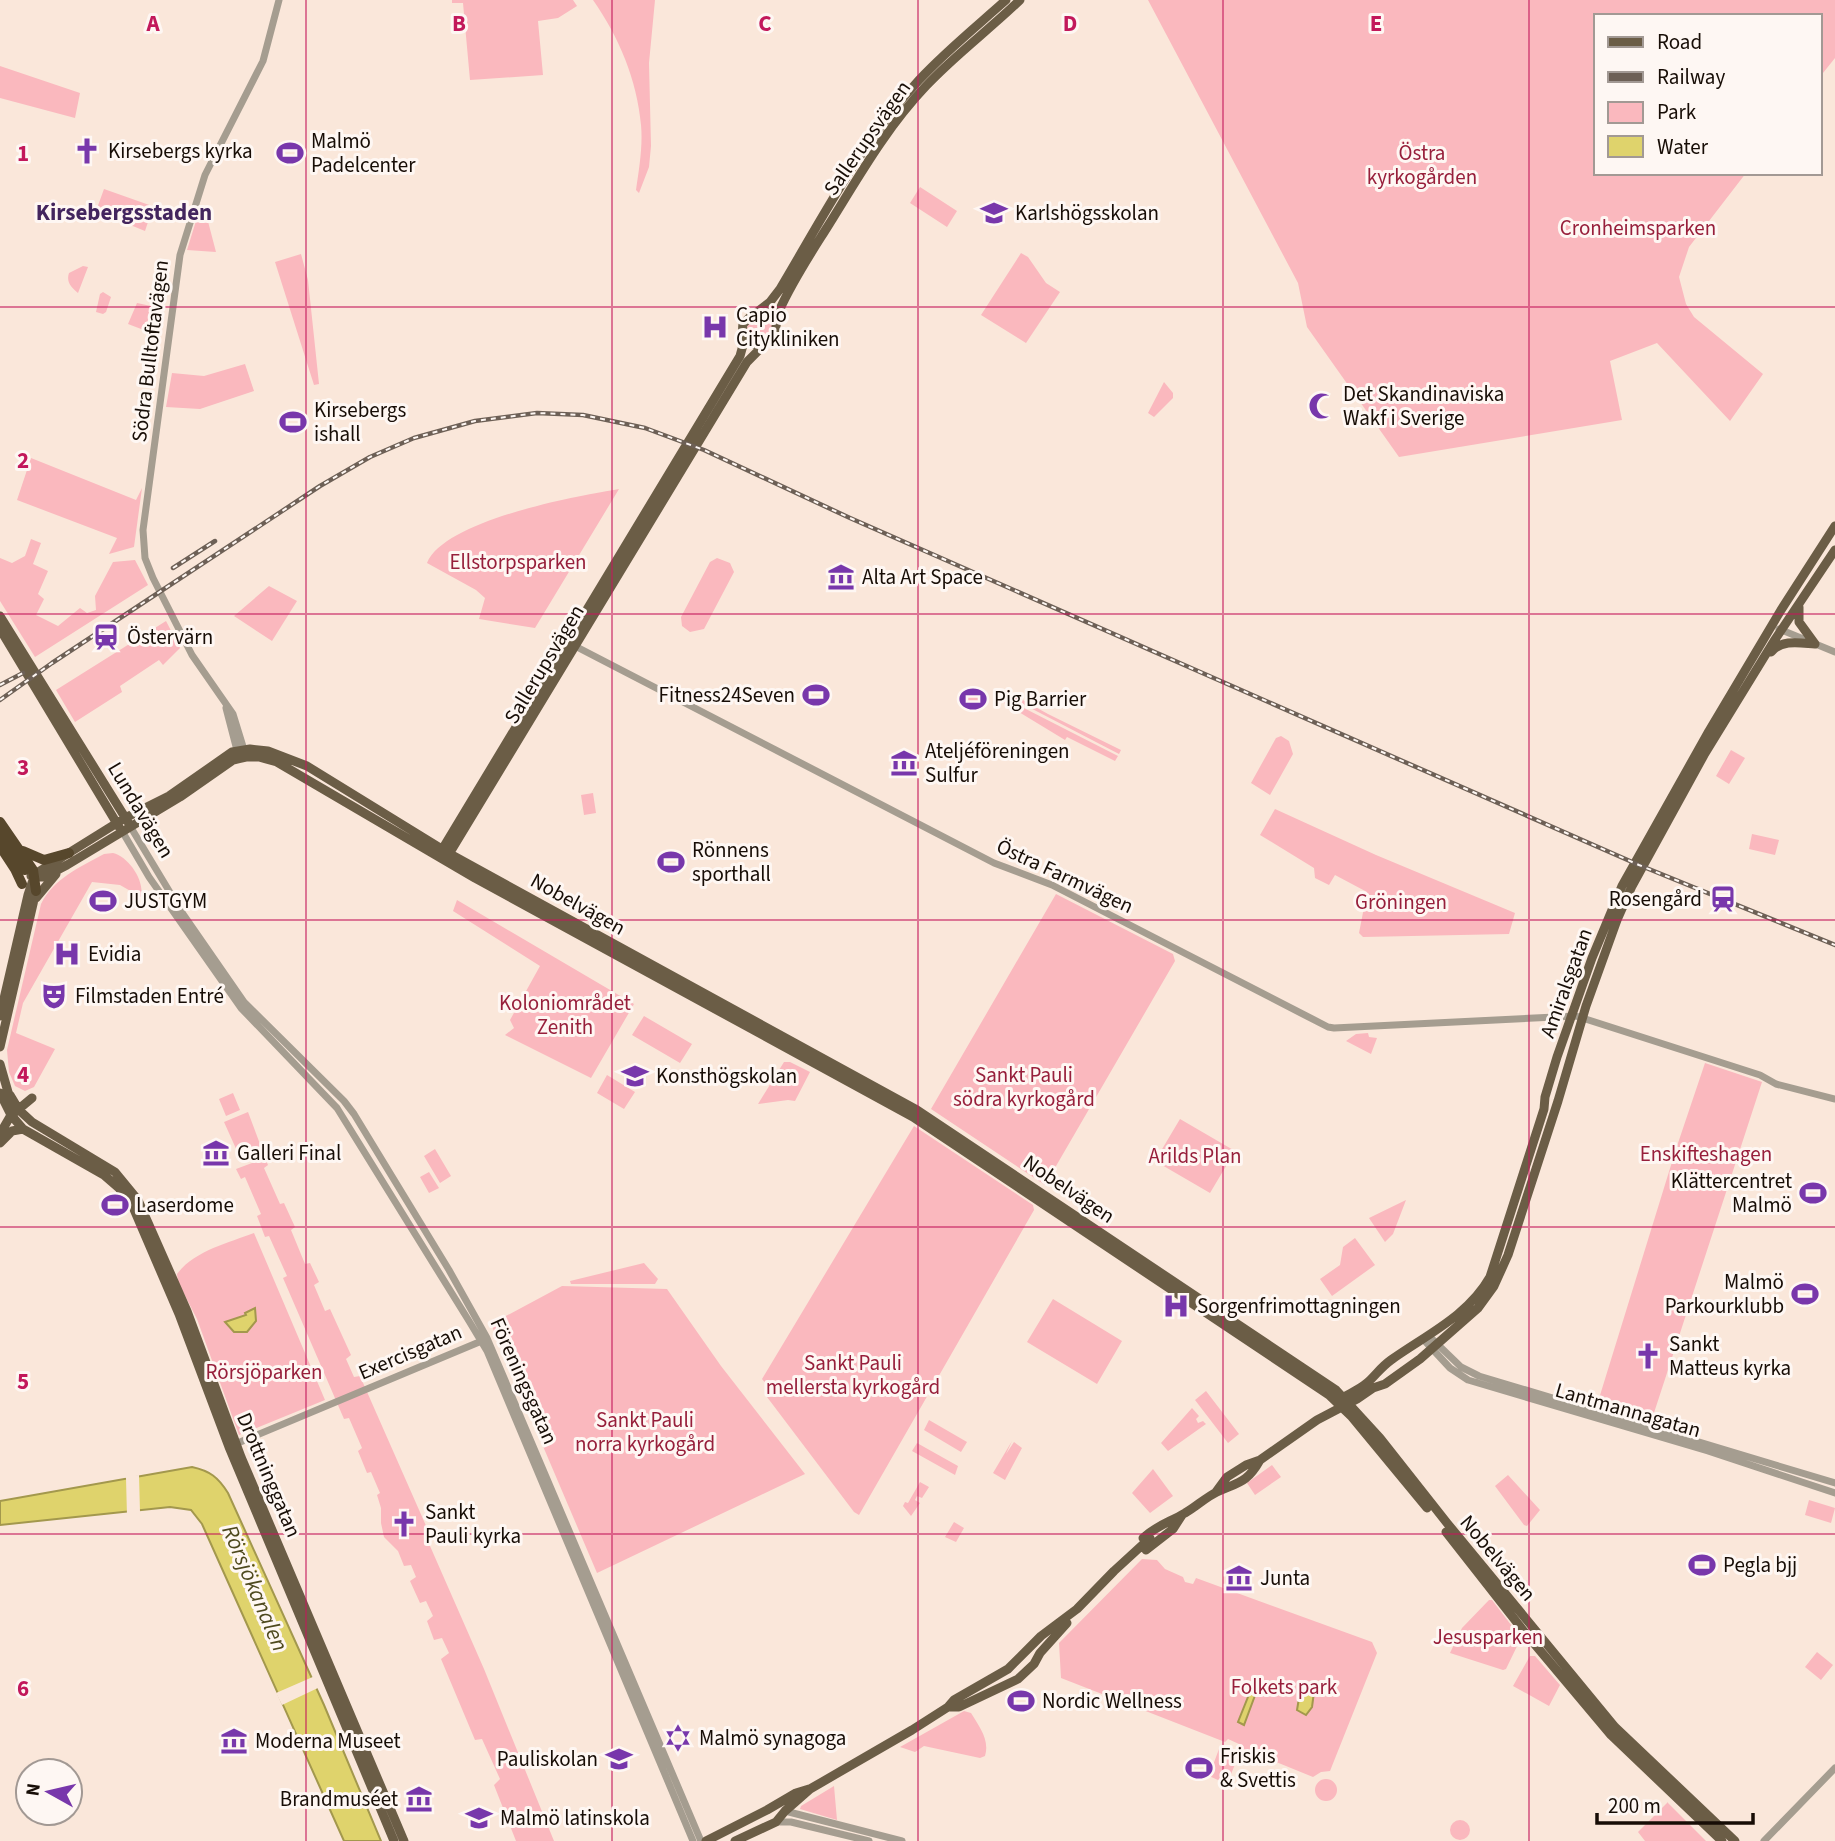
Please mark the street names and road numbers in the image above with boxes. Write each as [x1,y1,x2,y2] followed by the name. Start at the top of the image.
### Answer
[816,74,918,202] street label: Sallerupsvägen
[124,258,176,444] street label: Södra Bulltoftavägen
[497,599,591,729] street label: Sallerupsvägen
[101,756,181,864] street label: Lundavägen
[992,831,1138,921] street label: Östra Farmvägen
[525,866,631,942] street label: Nobelvägen
[1532,924,1600,1042] street label: Amiralsgatan
[1017,1147,1121,1231] street label: Nobelvägen
[483,1313,565,1449] street label: Föreningsgatan
[354,1317,466,1387] street label: Exercisgatan
[1552,1375,1704,1445] street label: Lantmannagatan
[229,1408,309,1542] street label: Drottninggatan
[1453,1508,1543,1608] street label: Nobelvägen

